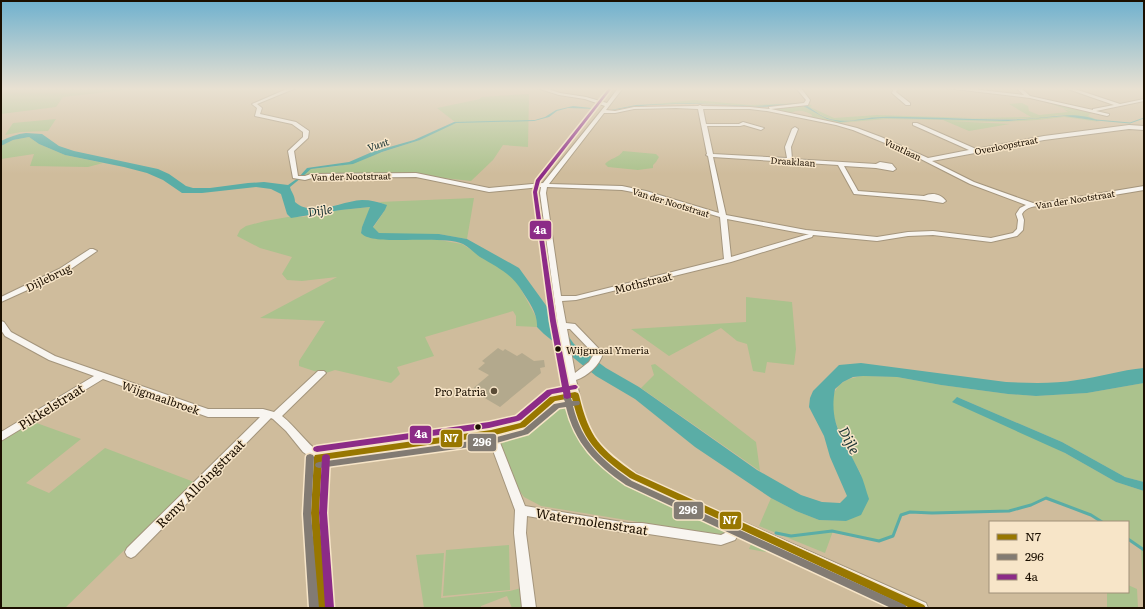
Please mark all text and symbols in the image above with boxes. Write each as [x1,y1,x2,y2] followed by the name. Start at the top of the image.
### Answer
[973,132,1039,158] street label: Overloopstraat
[365,133,391,155] water label: Vunt
[882,134,924,164] street label: Vuntlaan
[770,152,816,170] street label: Draaklaan
[311,168,392,184] street label: Van der Nootstraat
[631,184,712,221] street label: Van der Nootstraat
[1034,186,1116,212] street label: Van der Nootstraat
[307,199,334,221] water label: Dijle
[529,220,552,240] line badge: 4a
[534,221,547,237] text: 4a
[22,259,74,295] street label: Dijlebrug
[612,267,674,297] street label: Mothstraat
[566,342,650,357] place label: Wijgmaal Ymeria
[553,344,563,354] marker: Wijgmaal Ymeria
[120,376,202,418] street label: Wijgmaalbroek
[14,378,88,434] street label: Pikkelstraat
[434,383,486,399] place label: Pro Patria
[489,386,499,396] marker: Pro Patria
[473,422,483,432] unlabelled marker
[834,423,866,458] water label: Dijle
[409,425,432,444] line badge: 4a
[415,425,428,441] text: 4a
[440,429,463,448] line badge: N7
[443,429,459,445] text: N7
[467,433,497,452] line badge: 296
[473,433,492,449] text: 296
[151,434,249,532] street label: Remy Alloingstraat
[673,501,704,520] line badge: 296
[679,501,698,517] text: 296
[534,503,650,539] street label: Watermolenstraat
[719,511,742,530] line badge: N7
[722,511,738,527] text: N7
[989,521,1129,593] legend
[1025,527,1041,545] text: N7
[1025,547,1044,565] text: 296
[1025,567,1039,585] text: 4a

